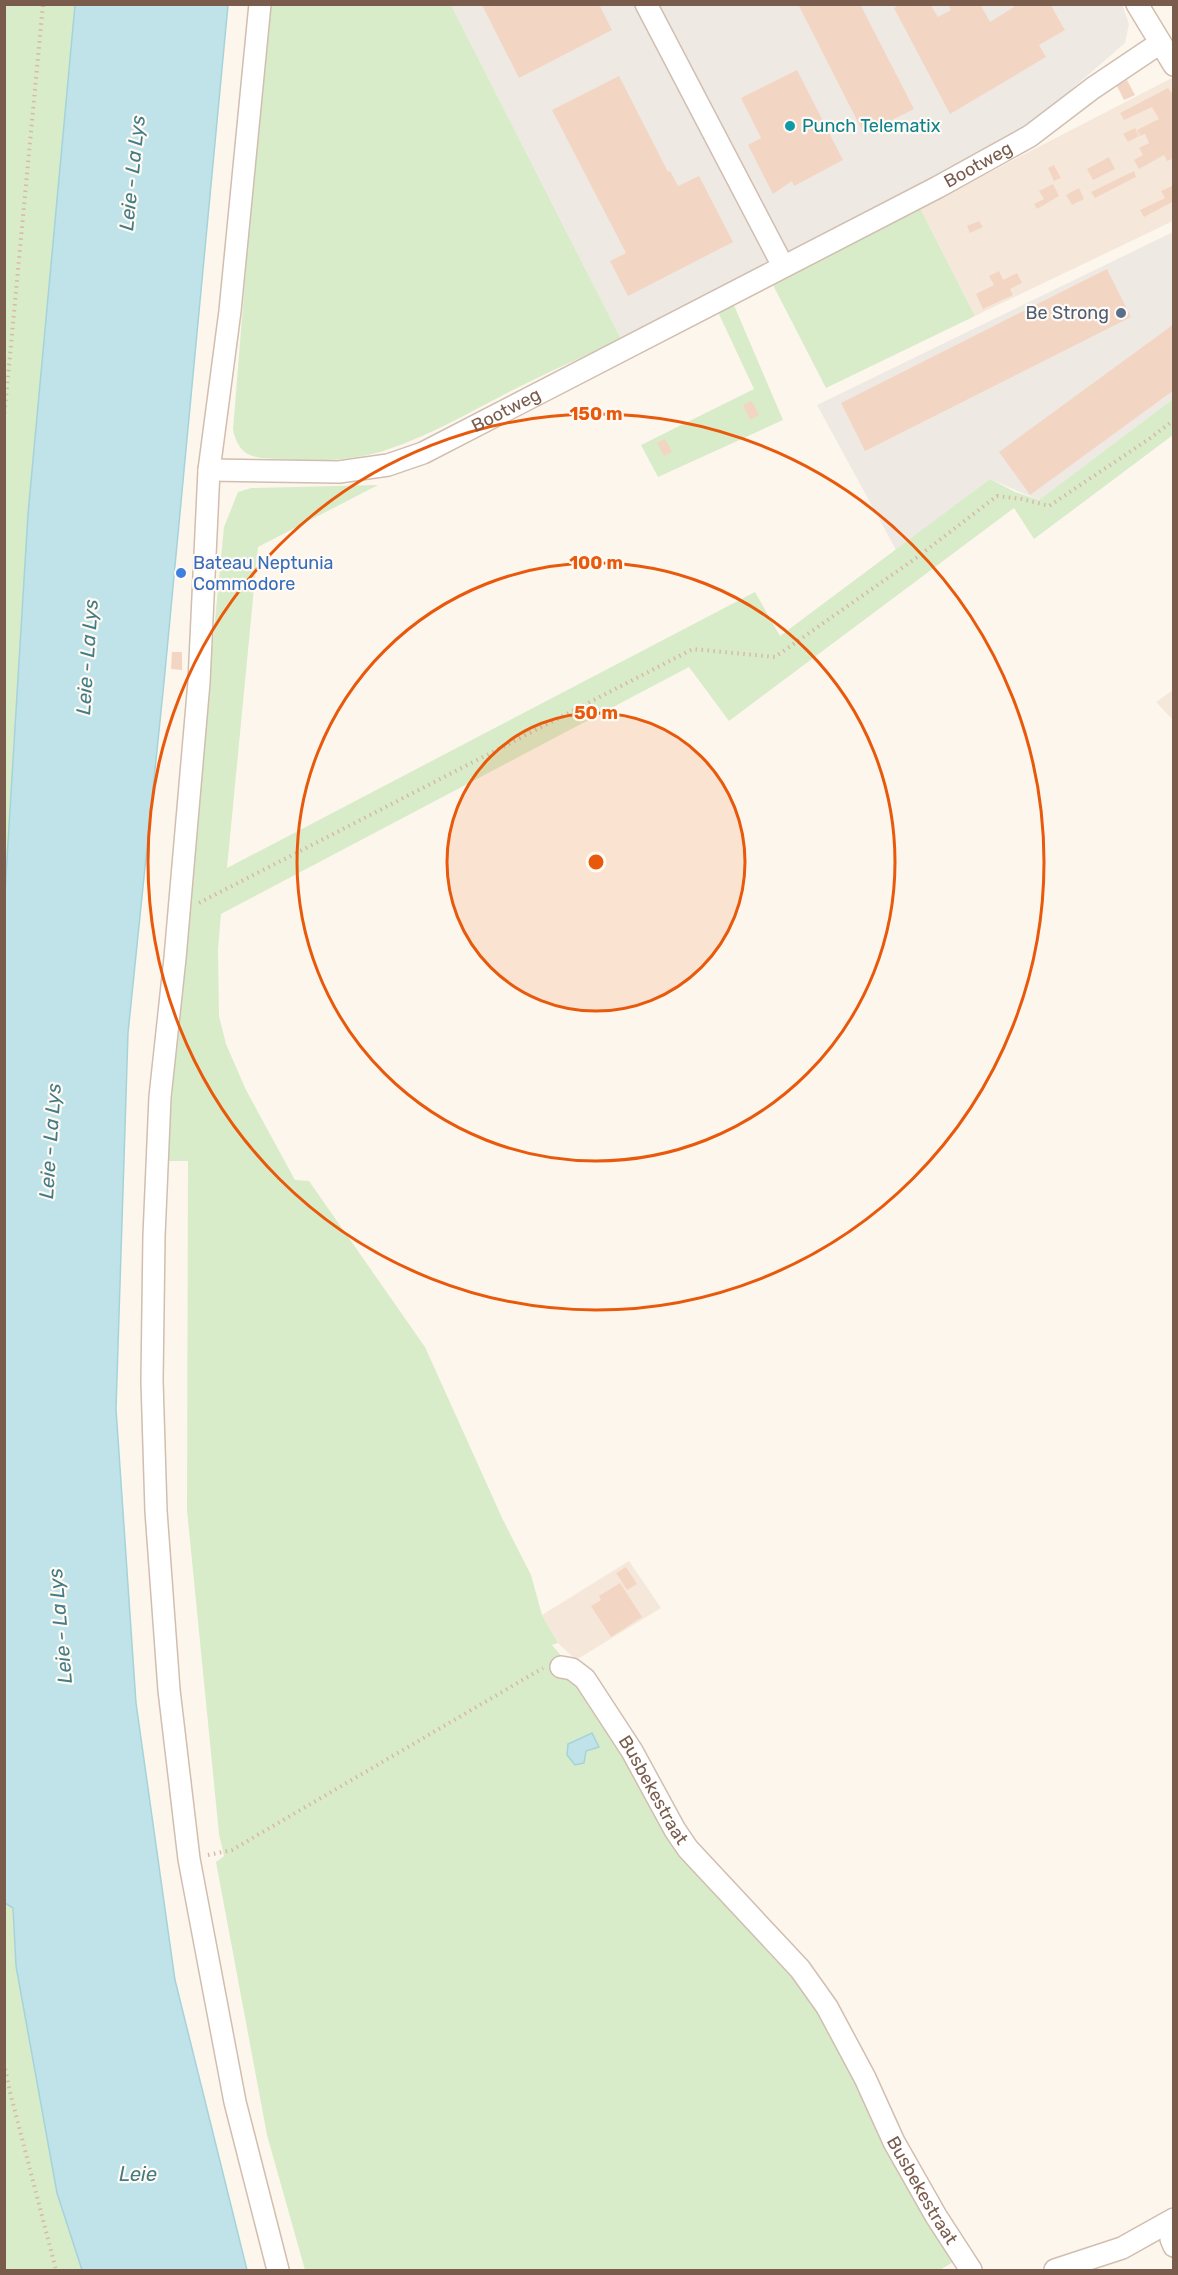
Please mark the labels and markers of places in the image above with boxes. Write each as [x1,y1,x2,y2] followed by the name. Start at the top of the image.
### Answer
[802,115,941,137] place label: Punch Telematix
[783,119,797,133] marker: Punch Telematix
[1026,302,1109,324] place label: Be Strong
[1114,306,1128,320] marker: Be Strong
[193,552,333,595] place label: Bateau Neptunia Commodore
[174,566,188,580] marker: Bateau Neptunia Commodore
[586,852,606,872] centre of rings

